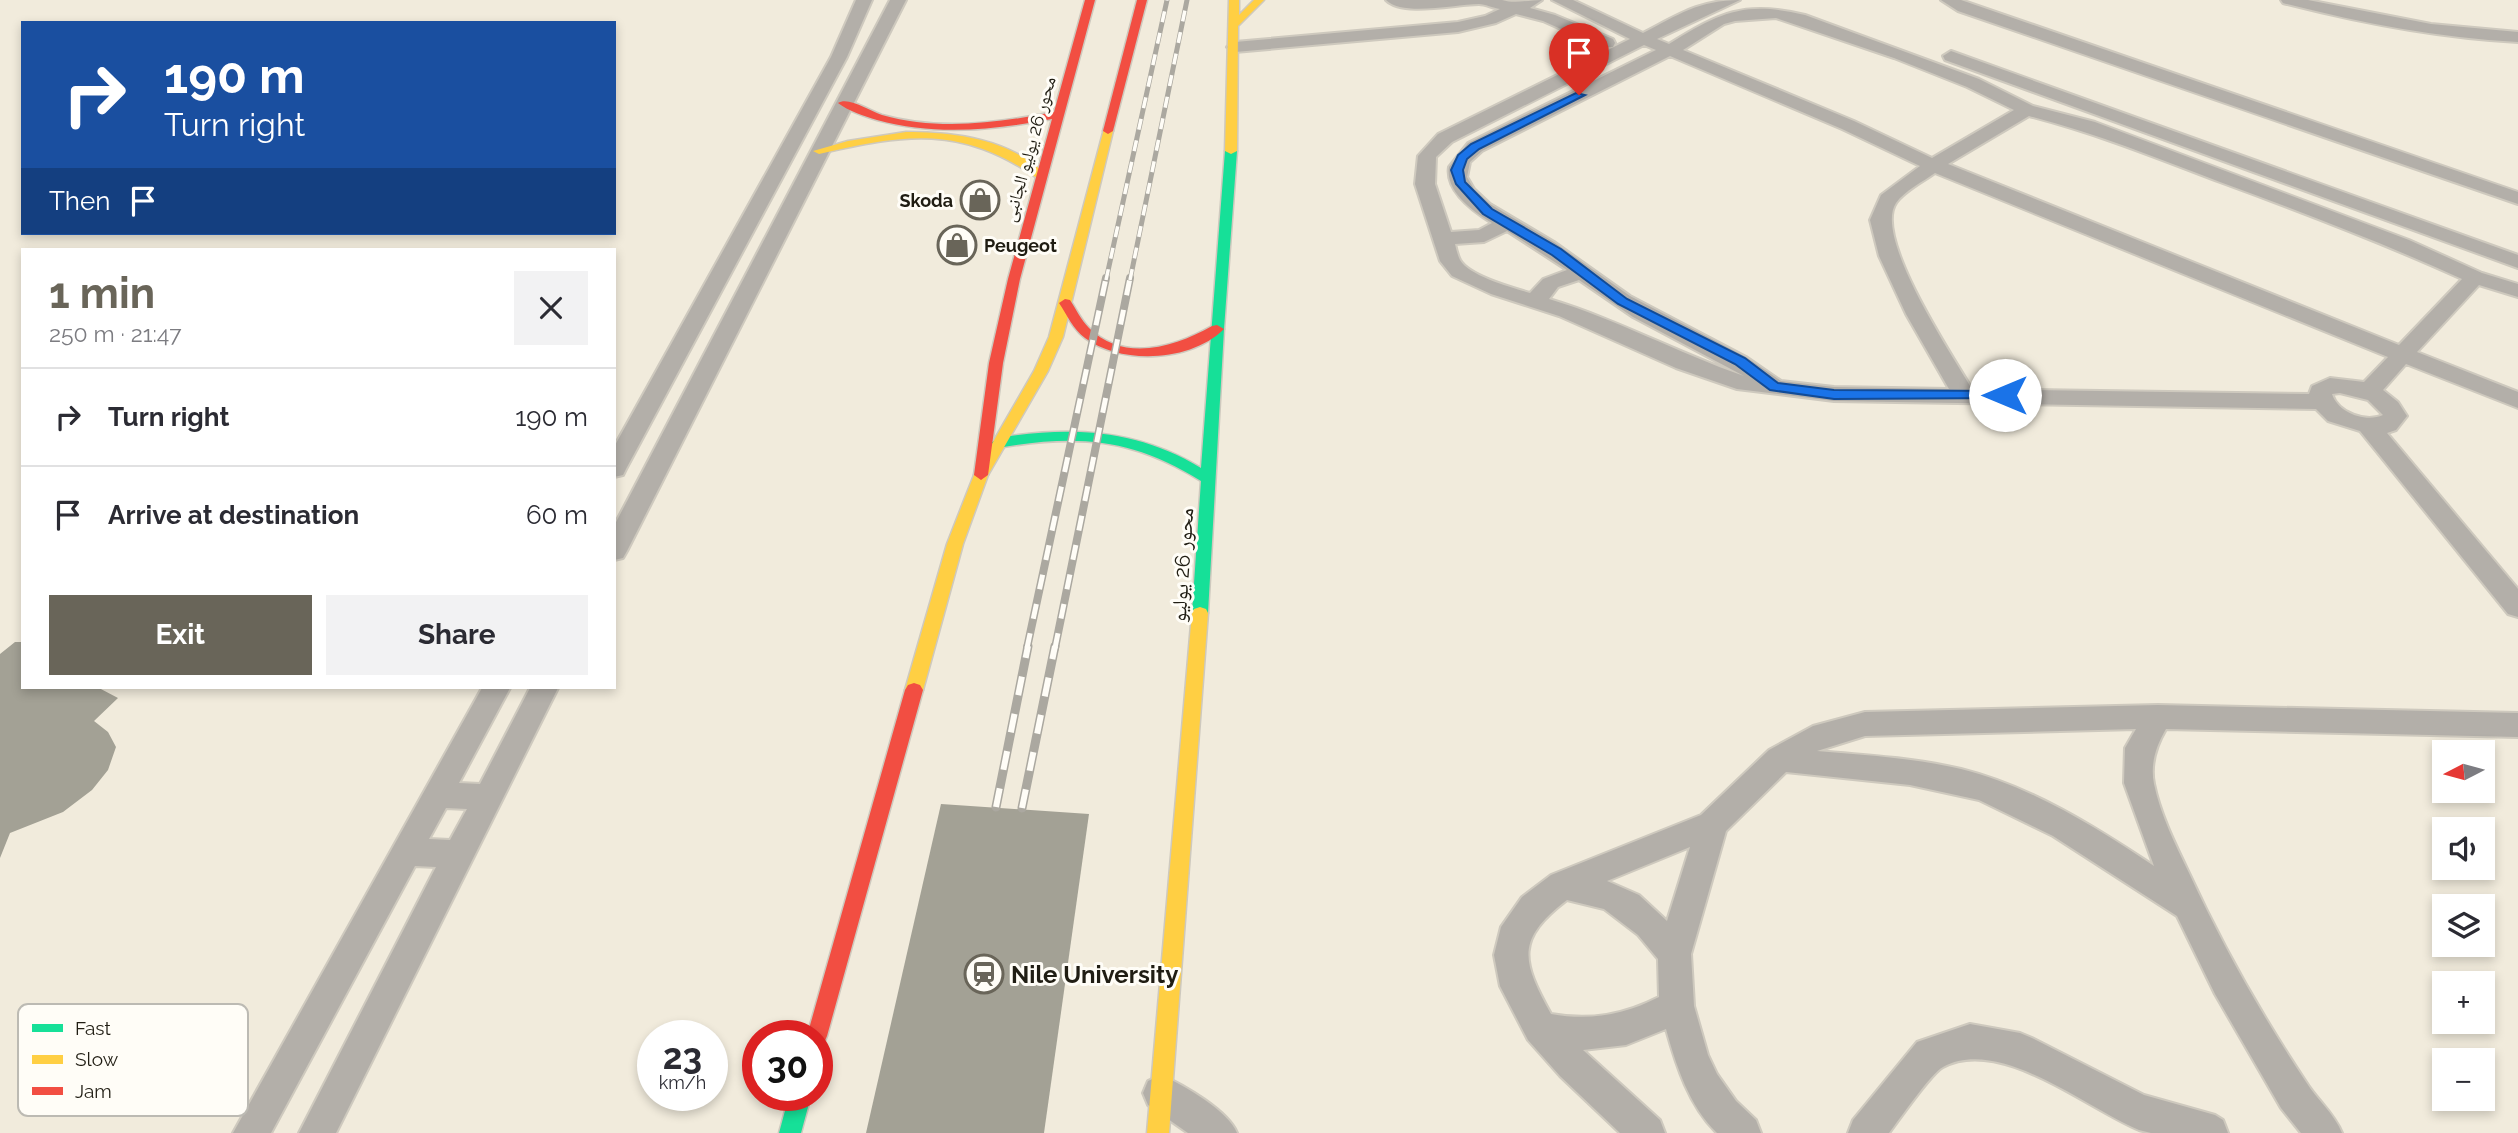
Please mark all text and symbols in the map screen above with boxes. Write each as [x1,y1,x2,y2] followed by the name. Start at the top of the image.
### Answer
[1549,23,1609,95] pin
[1560,34,1598,72] icon: arrive
[164,47,305,104] text: 190 m
[49,49,140,140] icon: right
[998,74,1061,224] street label: محور 26 يوليو الجانبى
[164,106,305,143] text: Turn right
[959,179,1001,221] shop icon: Skoda
[124,182,162,220] icon: arrive
[49,186,110,216] text: Then
[900,190,953,211] place label: Skoda
[936,224,978,266] shop icon: Peugeot
[984,235,1057,256] place label: Peugeot
[49,269,155,318] text: 1 min
[514,271,588,345] button: close
[49,320,182,347] text: 250 m · 21:47
[1968,358,2042,432] position arrow
[49,398,87,436] icon: right
[108,402,229,432] text: Turn right
[515,402,588,432] text: 190 m
[49,496,87,534] icon: arrive
[108,500,359,530] text: Arrive at destination
[526,500,588,530] text: 60 m
[1166,507,1198,623] street label: محور 26 يوليو
[49,595,312,675] button: Exit
[326,595,588,675] button: Share
[2432,740,2496,803] north arrow
[2432,740,2495,1111] map controls
[2432,817,2495,880] button: sound
[2432,894,2495,957] button: layers
[963,953,1005,995] station icon: Nile University
[1011,960,1178,989] place label: Nile University
[2432,971,2495,1034] button: +
[18,1004,248,1116] legend
[75,1017,111,1039] text: Fast
[742,1020,833,1111] speed limit sign: 30
[663,1036,702,1077] text: 23
[75,1048,119,1070] text: Slow
[2432,1048,2495,1111] button: −
[659,1072,706,1093] text: km/h
[75,1080,112,1102] text: Jam

